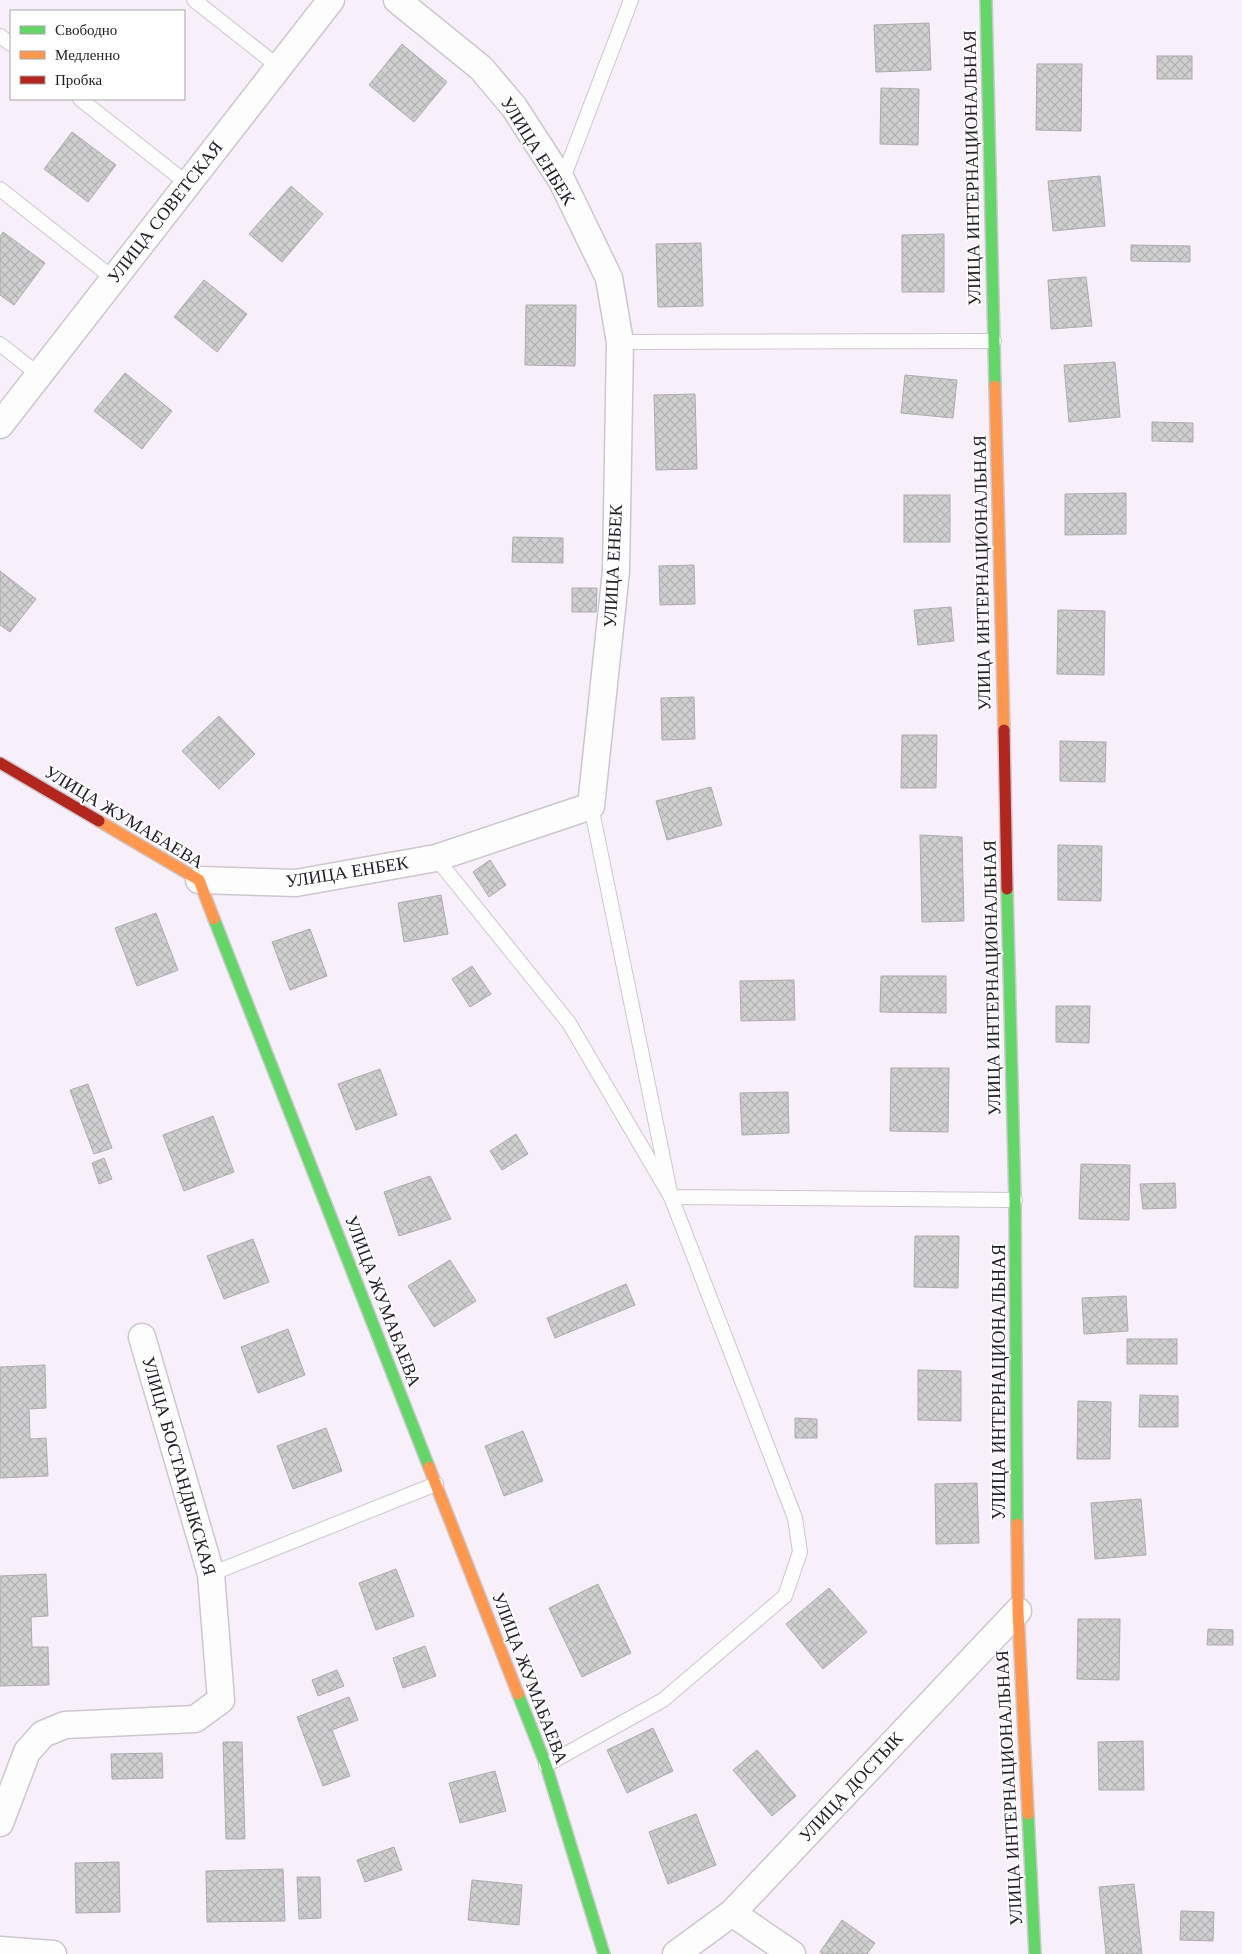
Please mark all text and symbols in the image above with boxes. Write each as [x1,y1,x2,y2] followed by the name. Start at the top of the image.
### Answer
[10,10,185,100] legend
[55,22,117,38] text: Свободно
[960,30,984,306] street label: УЛИЦА ИНТЕРНАЦИОНАЛЬНАЯ
[55,47,120,63] text: Медленно
[55,72,103,88] text: Пробка
[497,93,580,210] street label: УЛИЦА ЕНБЕК
[103,137,227,287] street label: УЛИЦА СОВЕТСКАЯ
[970,435,994,711] street label: УЛИЦА ИНТЕРНАЦИОНАЛЬНАЯ
[600,503,626,628] street label: УЛИЦА ЕНБЕК
[41,762,207,872] street label: УЛИЦА ЖУМАБАЕВА
[980,840,1004,1116] street label: УЛИЦА ИНТЕРНАЦИОНАЛЬНАЯ
[284,852,411,892] street label: УЛИЦА ЕНБЕК
[341,1212,425,1390] street label: УЛИЦА ЖУМАБАЕВА
[989,1244,1009,1520] street label: УЛИЦА ИНТЕРНАЦИОНАЛЬНАЯ
[138,1354,220,1578] street label: УЛИЦА БОСТАНДЫКСКАЯ
[488,1589,572,1767] street label: УЛИЦА ЖУМАБАЕВА
[992,1650,1026,1926] street label: УЛИЦА ИНТЕРНАЦИОНАЛЬНАЯ
[795,1727,908,1846] street label: УЛИЦА ДОСТЫК

